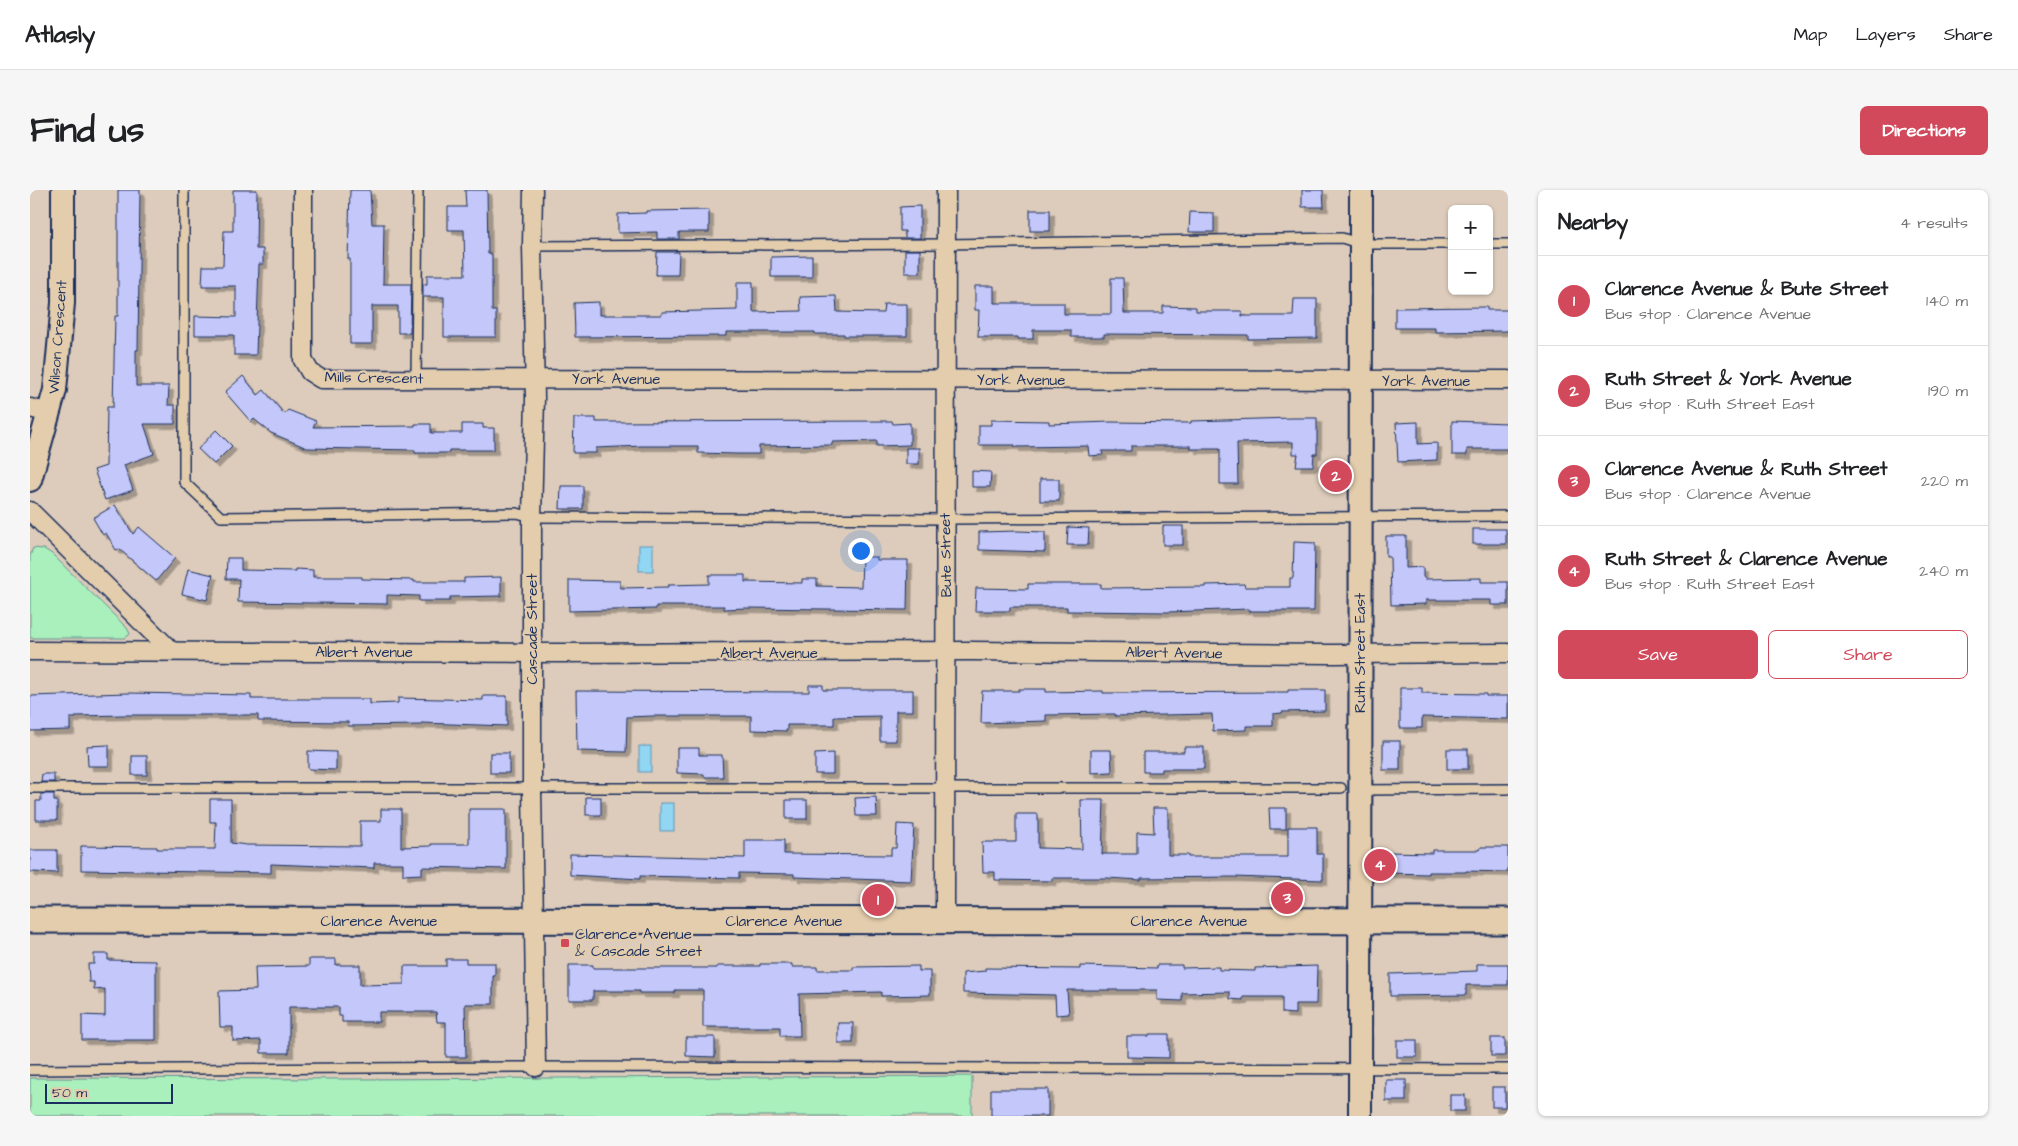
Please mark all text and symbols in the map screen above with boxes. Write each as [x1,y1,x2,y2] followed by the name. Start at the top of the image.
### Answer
[25,18,95,52] text: Atlasly
[1793,22,1827,47] text: Map
[1855,22,1916,47] text: Layers
[1944,22,1993,47] text: Share
[30,106,144,155] text: Find us
[1860,106,1988,155] button: Directions
[1448,205,1493,295] map controls
[1448,205,1493,250] button: +
[1558,208,1628,237] text: Nearby
[1900,212,1968,234] text: 4 results
[1448,250,1493,295] button: −
[1605,276,1888,303] text: Clarence Avenue & Bute Street
[44,279,72,395] street label: Wilson Crescent
[1573,290,1575,312] text: 1
[1926,290,1968,312] text: 140 m
[1605,303,1811,325] text: Bus stop · Clarence Avenue
[1605,366,1852,393] text: Ruth Street & York Avenue
[324,367,424,389] street label: Mills Crescent
[572,369,660,390] street label: York Avenue
[977,370,1065,391] street label: York Avenue
[1382,371,1470,392] street label: York Avenue
[1569,380,1579,402] text: 2
[1928,380,1968,402] text: 190 m
[1605,393,1815,415] text: Bus stop · Ruth Street East
[1605,456,1887,483] text: Clarence Avenue & Ruth Street
[1320,457,1352,495] pin: 2
[1570,470,1578,492] text: 3
[1921,470,1968,492] text: 220 m
[1605,483,1811,505] text: Bus stop · Clarence Avenue
[935,512,957,598] street label: Bute Street
[848,538,874,564] your location
[1605,546,1887,573] text: Ruth Street & Clarence Avenue
[1569,560,1579,582] text: 4
[1919,560,1968,582] text: 240 m
[1605,573,1815,595] text: Bus stop · Ruth Street East
[522,574,543,685] street label: Cascade Street
[1350,593,1371,713] street label: Ruth Street East
[1558,630,1758,679] button: Save
[1768,630,1968,679] button: Share
[315,642,413,663] street label: Albert Avenue
[1125,642,1223,664] street label: Albert Avenue
[720,643,818,664] street label: Albert Avenue
[1364,846,1396,884] pin: 4
[1271,879,1303,917] pin: 3
[862,881,894,919] pin: 1
[321,911,437,932] street label: Clarence Avenue
[726,911,842,932] street label: Clarence Avenue
[1131,911,1247,932] street label: Clarence Avenue
[575,924,702,962] place label: Clarence Avenue & Cascade Street
[559,937,571,949] marker: Clarence Avenue & Cascade Street
[45,1081,172,1104] scale bar
[52,1083,87,1103] text: 50 m

